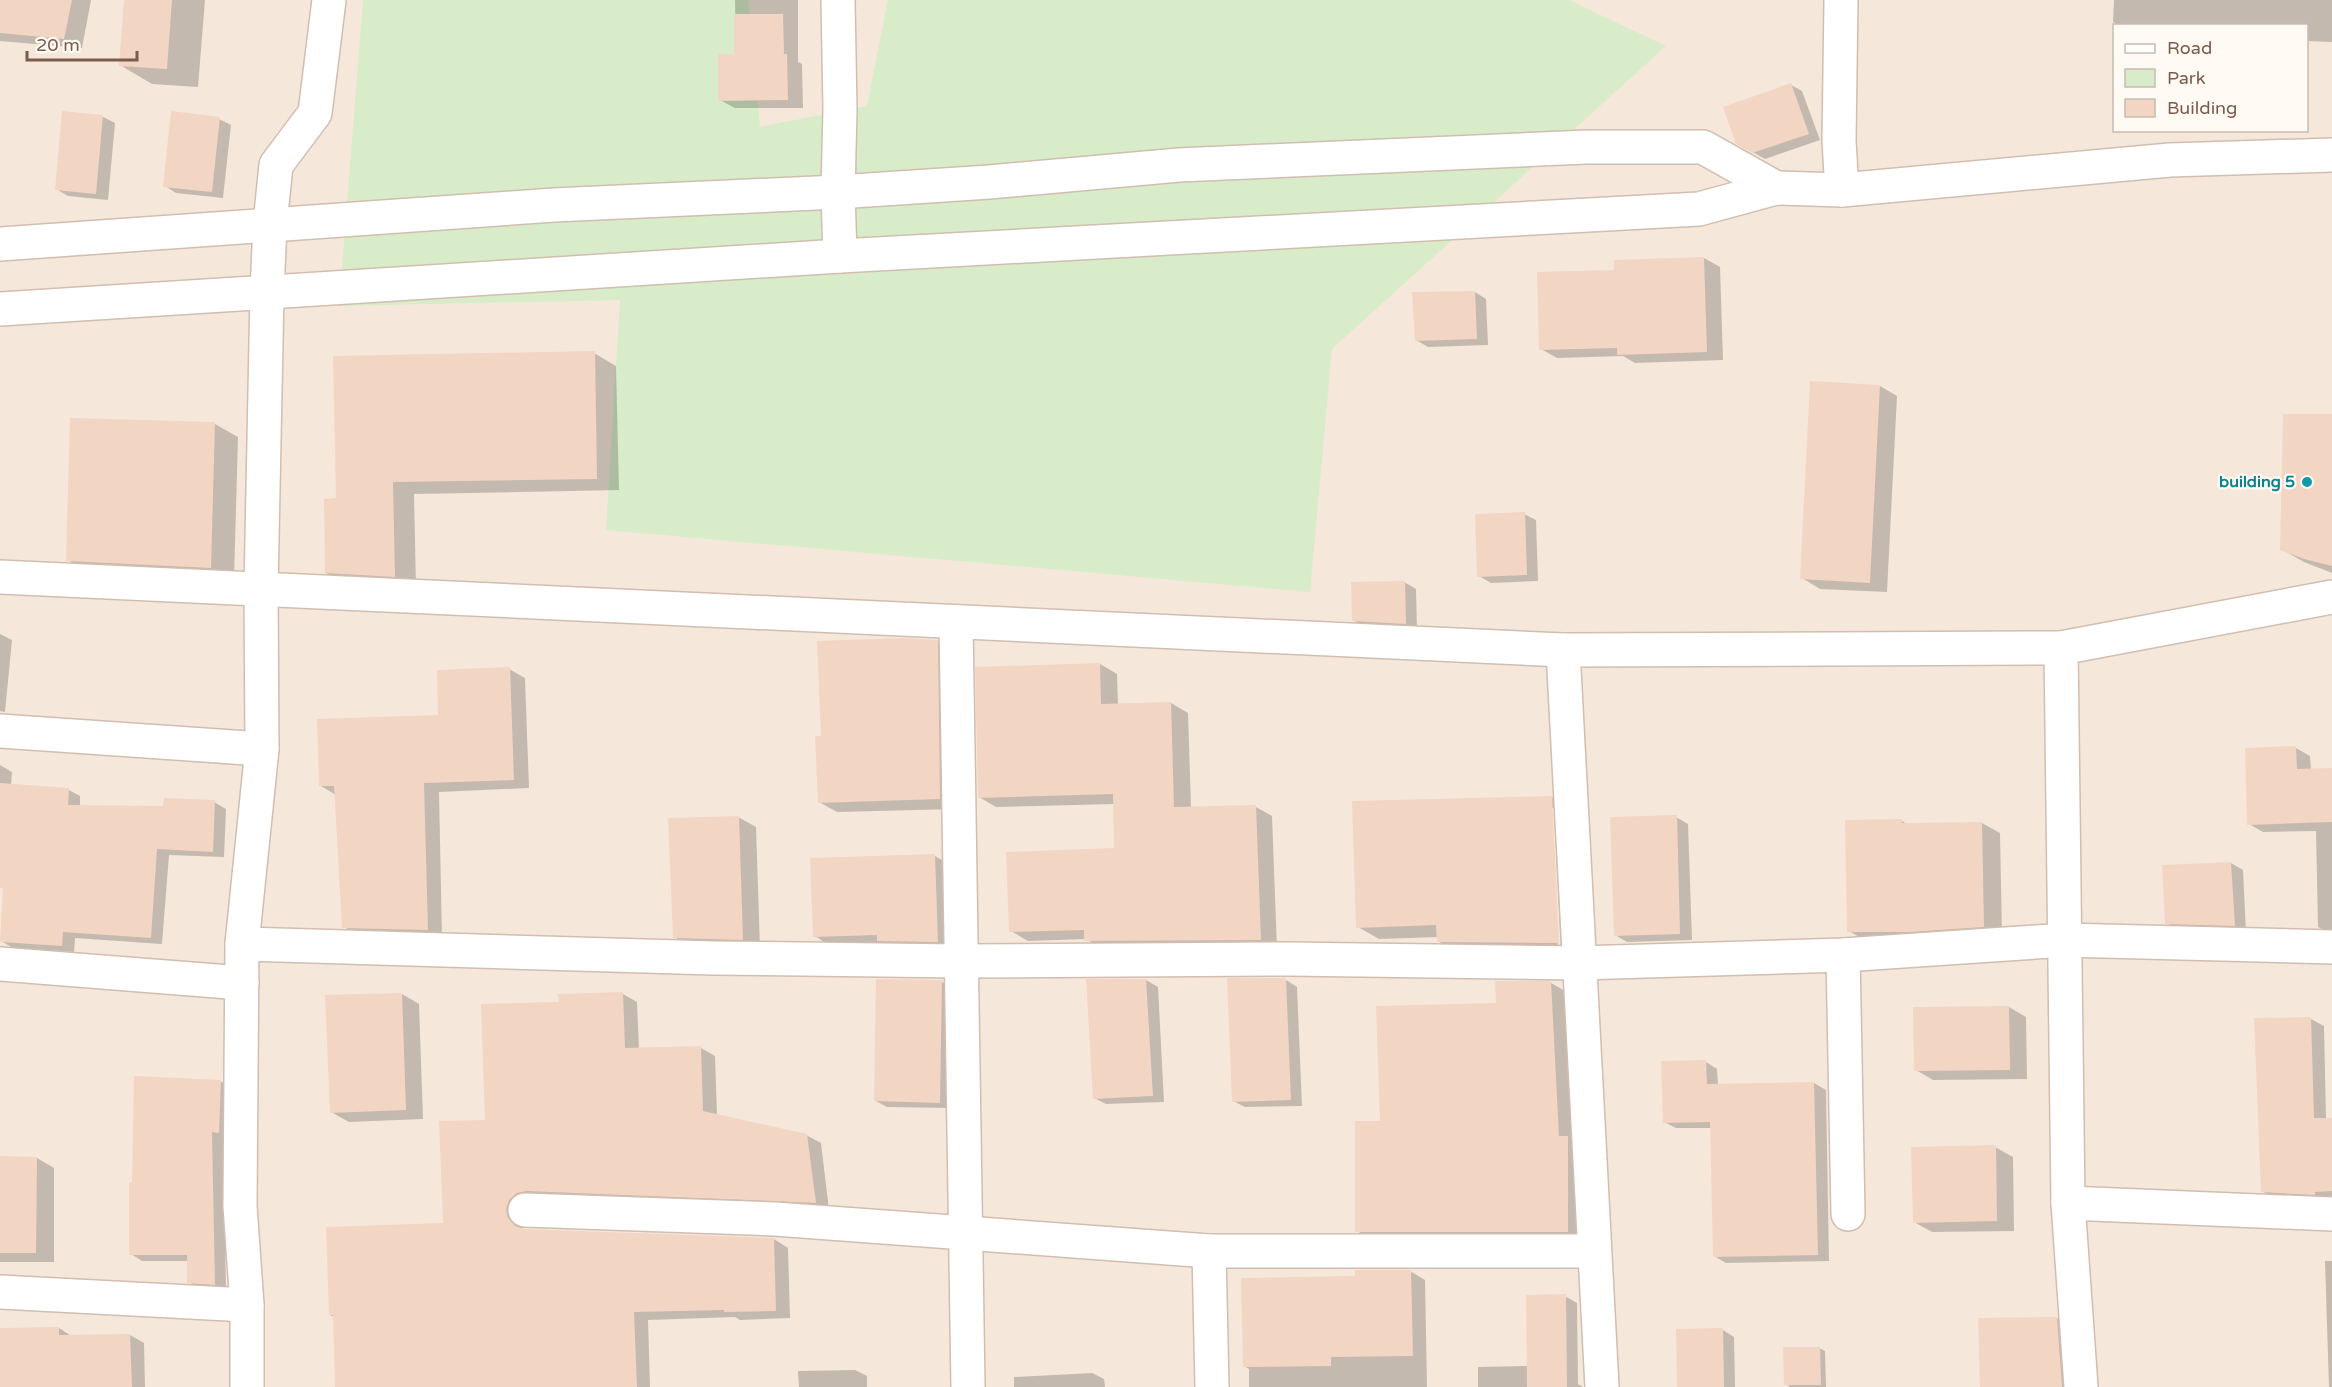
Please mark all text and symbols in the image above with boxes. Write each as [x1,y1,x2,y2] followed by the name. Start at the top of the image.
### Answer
[27,24,136,62] scale bar
[2113,24,2308,132] legend
[36,34,80,56] text: 20 m
[2167,37,2212,59] text: Road
[2167,67,2206,89] text: Park
[2167,97,2237,119] text: Building
[2219,472,2295,492] place label: building 5
[2300,475,2314,489] marker: building 5

